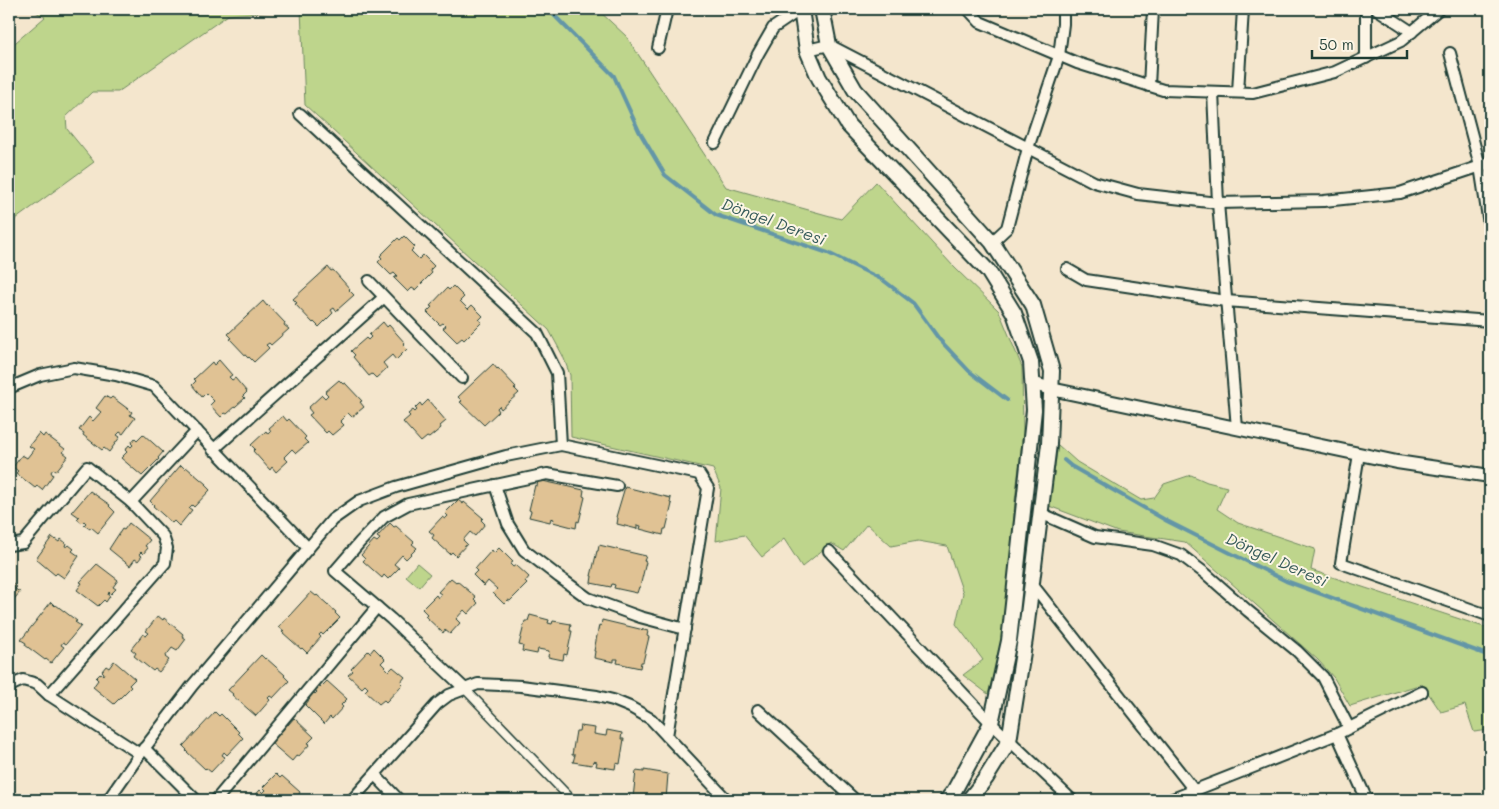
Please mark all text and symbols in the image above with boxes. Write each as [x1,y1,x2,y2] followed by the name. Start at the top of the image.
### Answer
[1312,28,1406,60] scale bar
[1319,34,1354,54] text: 50 m
[719,192,829,250] water label: Döngel Deresi
[1223,527,1331,591] water label: Döngel Deresi

